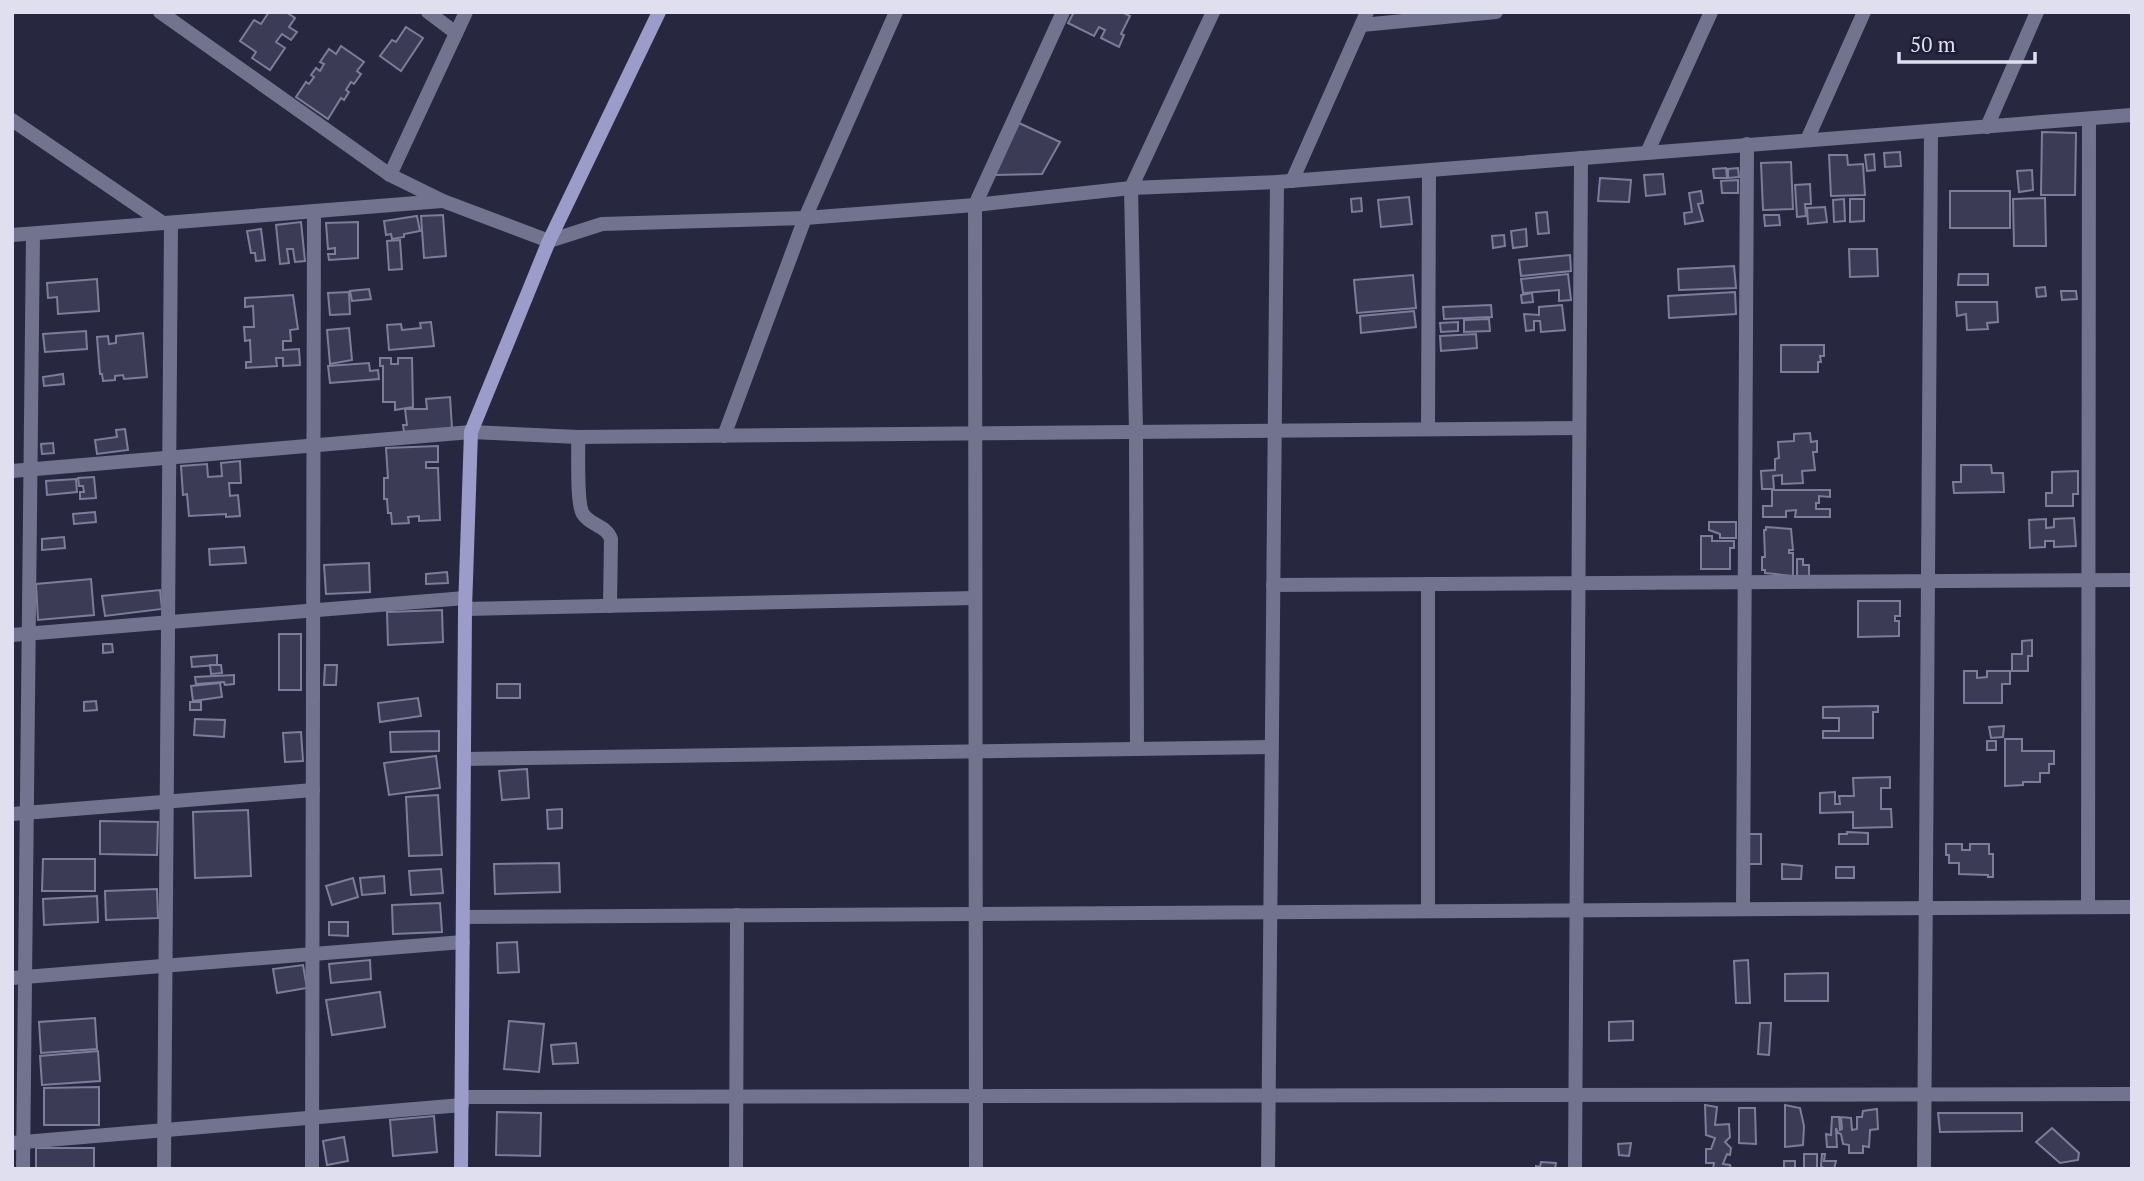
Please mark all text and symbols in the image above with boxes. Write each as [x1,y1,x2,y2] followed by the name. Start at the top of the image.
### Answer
[1899,21,2036,65] scale bar
[1910,30,1956,58] text: 50 m

